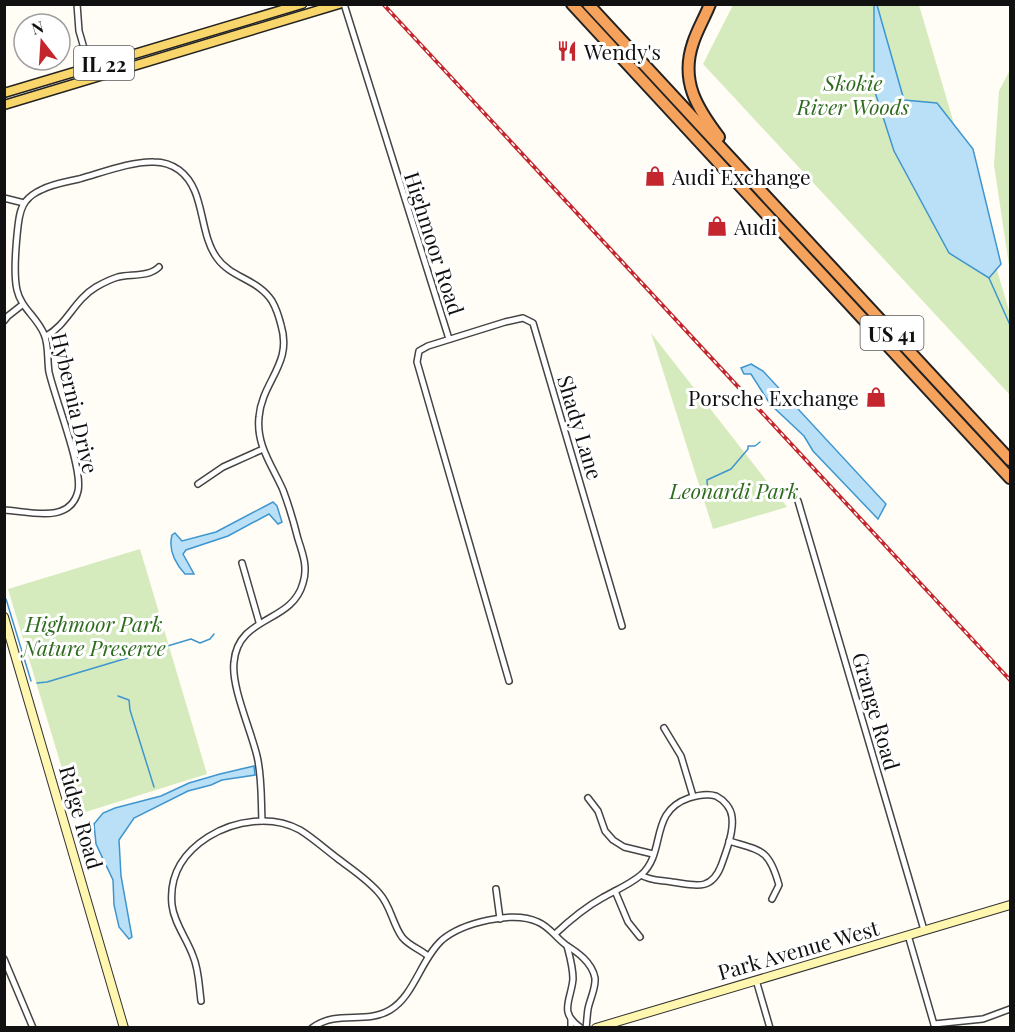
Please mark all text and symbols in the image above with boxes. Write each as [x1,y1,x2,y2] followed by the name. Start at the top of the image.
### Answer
[12,12,72,72] north arrow
[29,15,46,39] text: N
[583,37,661,65] place label: Wendy's
[555,39,579,63] restaurant icon: Wendy's
[74,46,134,80] road number: IL 22
[796,68,909,120] park label: Skokie River Woods
[671,162,811,190] place label: Audi Exchange
[643,164,667,188] shop icon: Audi Exchange
[399,168,471,318] street label: Highmoor Road
[733,212,777,240] place label: Audi
[705,214,729,238] shop icon: Audi
[860,316,924,350] road number: US 41
[46,330,106,476] street label: Hybernia Drive
[552,371,610,483] street label: Shady Lane
[688,383,859,411] place label: Porsche Exchange
[864,385,888,409] shop icon: Porsche Exchange
[668,476,799,504] park label: Leonardi Park
[20,609,166,661] park label: Highmoor Park Nature Preserve
[847,649,907,773] street label: Grange Road
[54,762,110,872] street label: Ridge Road
[714,912,882,985] street label: Park Avenue West

